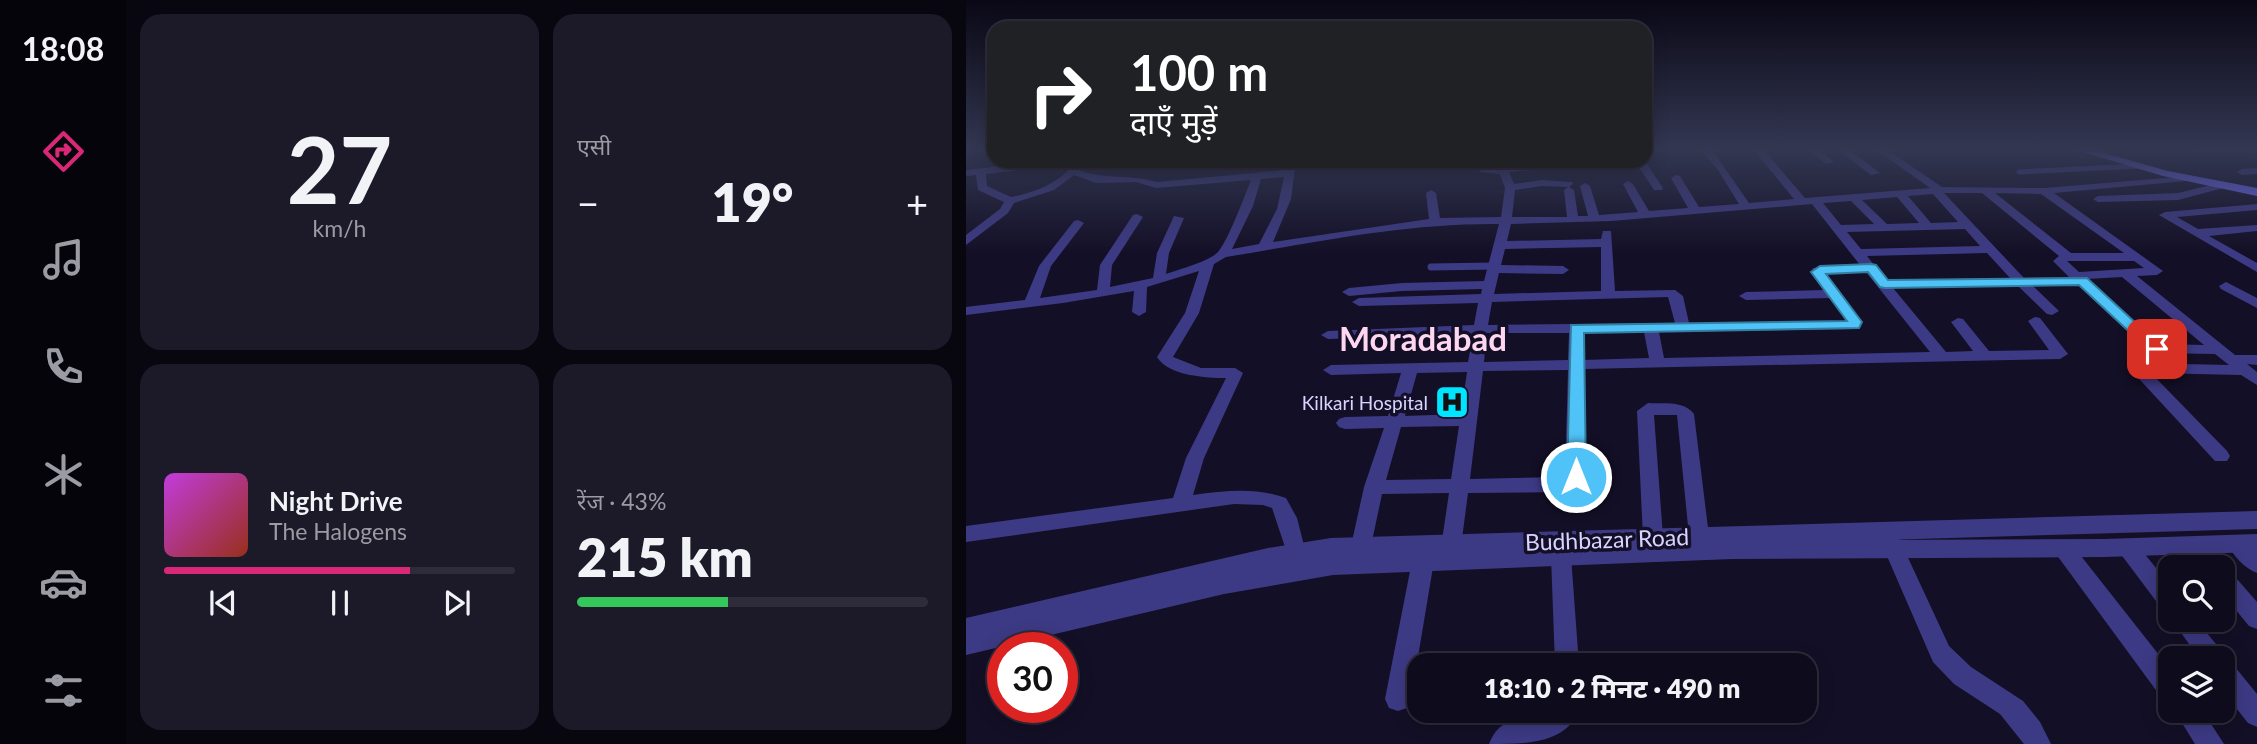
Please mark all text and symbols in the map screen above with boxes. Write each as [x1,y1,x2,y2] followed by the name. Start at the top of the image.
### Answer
[22,29,104,68] text: 18:08
[1130,43,1268,101] text: 100 m
[1015,49,1106,140] icon: right
[1130,102,1217,141] text: दाएँ मुड़ें
[287,114,392,223] text: 27
[39,127,88,176] icon: directions
[577,132,611,160] text: एसी
[712,171,793,233] text: 19°
[577,180,599,226] text: −
[906,180,928,226] text: +
[313,214,366,242] text: km/h
[39,235,88,284] icon: music
[1339,318,1507,358] district label: Moradabad
[2127,319,2187,379] pin
[2138,330,2176,368] icon: arrive
[39,342,88,391] icon: phone
[1433,383,1471,421] hospital icon: Kilkari Hospital
[1302,391,1428,414] place label: Kilkari Hospital
[1539,440,1613,514] position arrow
[39,450,88,499] icon: climate
[269,485,403,517] text: Night Drive
[577,487,666,515] text: रेंज · 43%
[269,517,407,545] text: The Halogens
[1525,522,1689,556] street label: Budhbazar Road
[577,526,753,588] text: 215 km
[2158,555,2235,723] map controls
[2158,555,2235,632] button: search
[39,558,88,607] icon: car
[204,584,242,622] icon: previous
[321,584,359,622] icon: pause
[438,584,476,622] icon: next
[987,632,1078,723] speed limit sign: 30
[2158,646,2235,723] button: layers
[39,666,88,715] icon: filters
[1484,672,1740,704] text: 18:10 · 2 मिनट · 490 m

